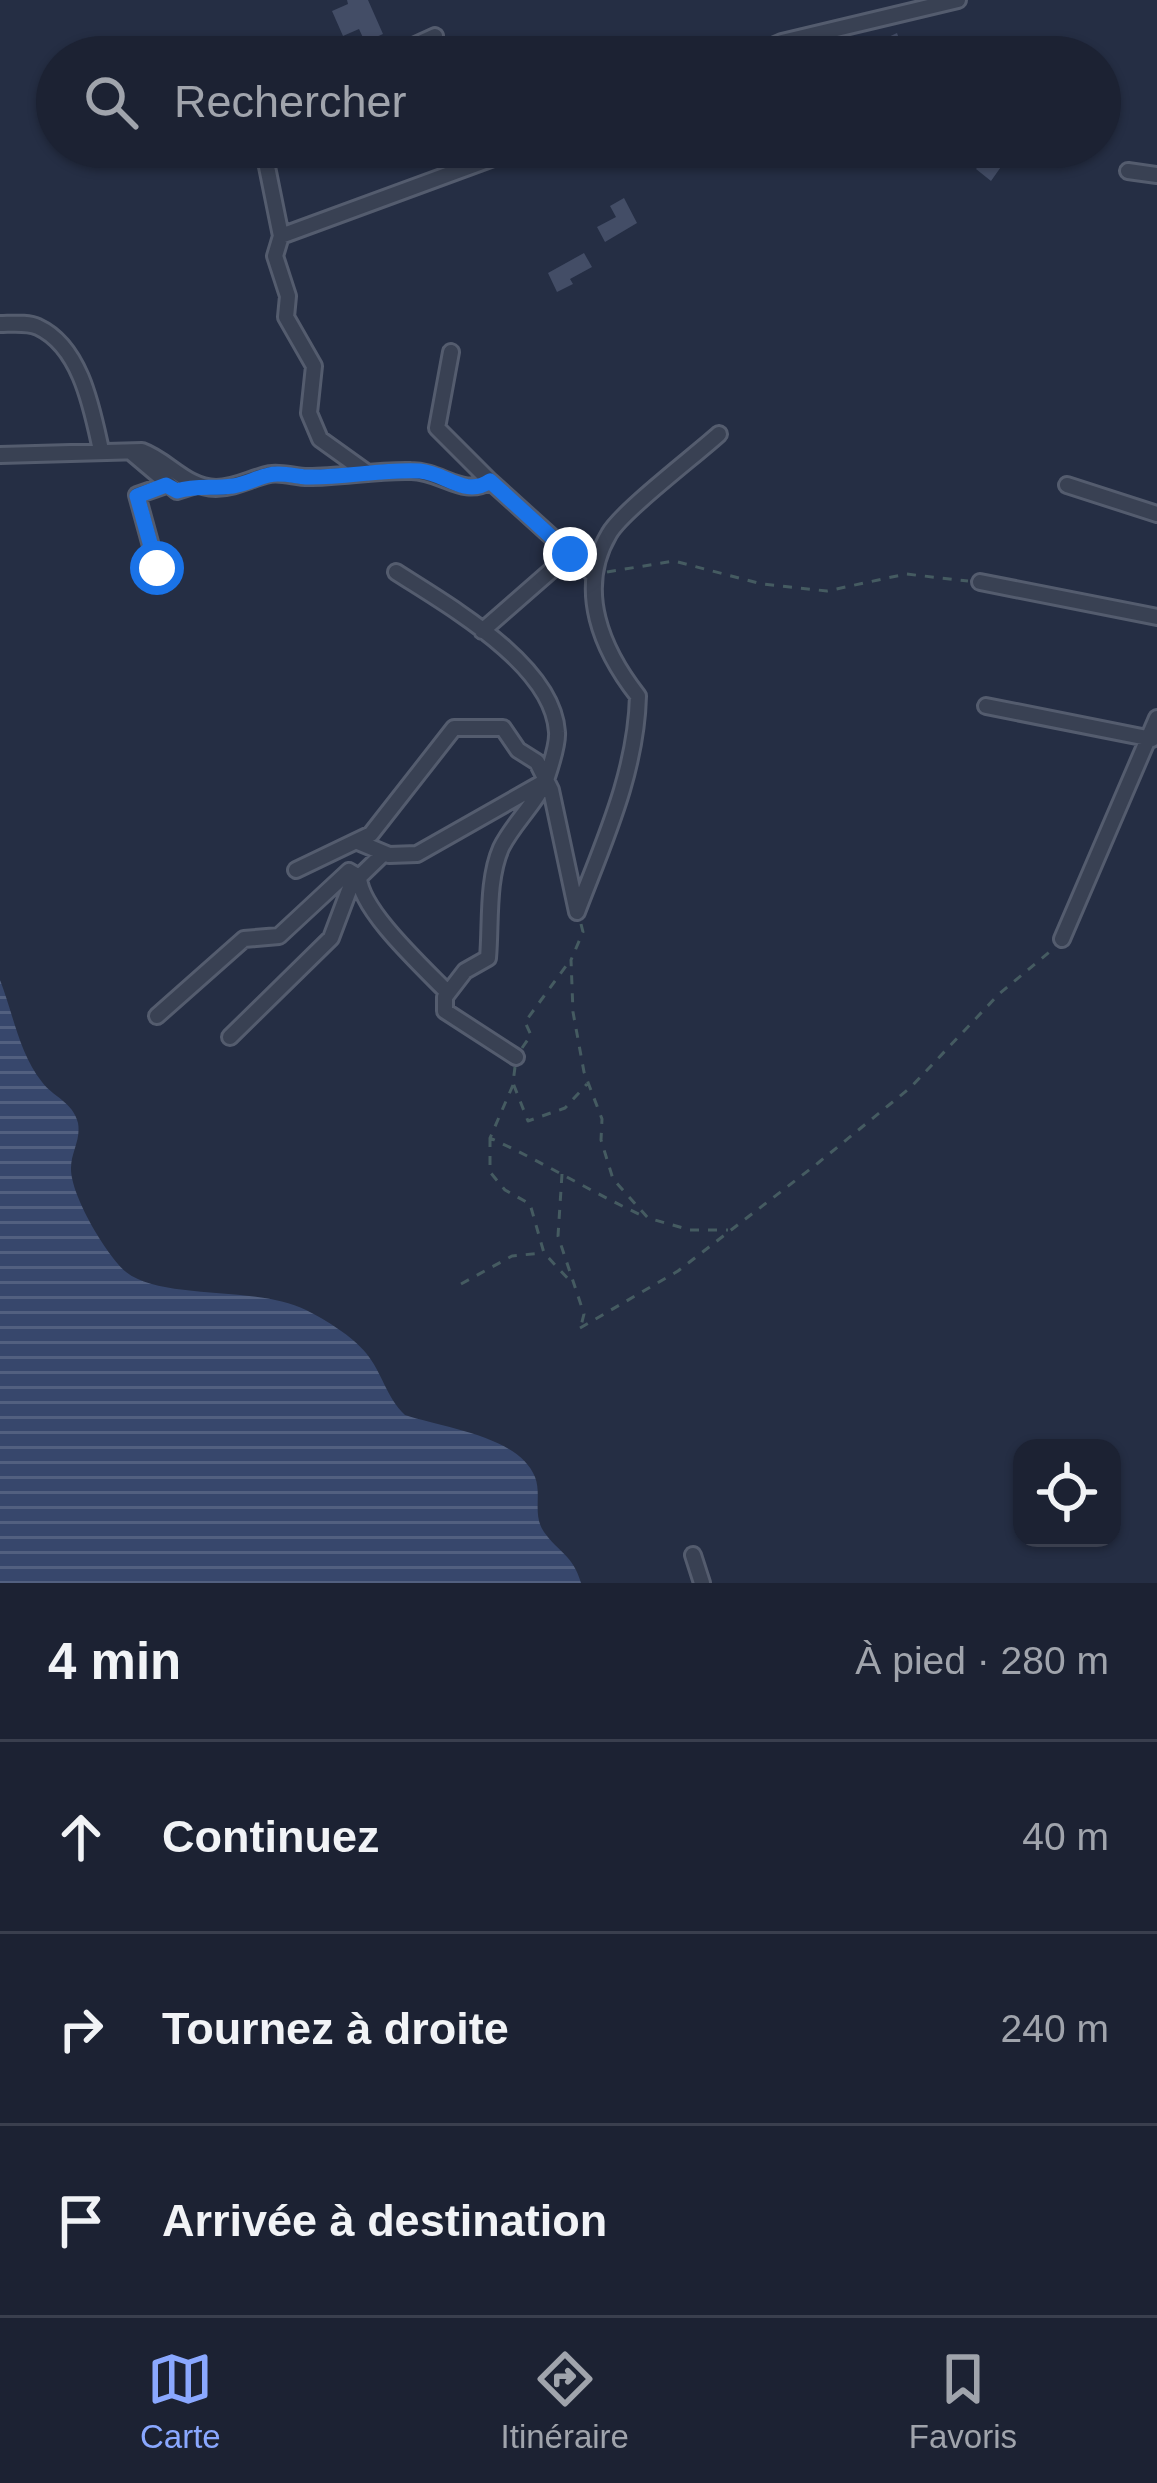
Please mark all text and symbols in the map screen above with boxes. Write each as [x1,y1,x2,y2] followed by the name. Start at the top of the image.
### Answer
[36,36,1121,168] search box
[78,69,144,135] icon: search
[174,76,407,127] text: Rechercher
[543,527,597,581] route end
[130,541,184,595] route start
[1013,1439,1121,1547] map controls
[1013,1439,1121,1547] button: locate
[48,1633,181,1690] text: 4 min
[855,1639,1109,1682] text: À pied · 280 m
[48,1804,114,1870] icon: ahead
[162,1811,379,1862] text: Continuez
[1022,1815,1109,1858] text: 40 m
[48,1996,114,2062] icon: right
[162,2003,509,2054] text: Tournez à droite
[1001,2007,1109,2050] text: 240 m
[48,2188,114,2254] icon: arrive
[162,2195,607,2246] text: Arrivée à destination
[140,2346,221,2456] tab: Carte
[501,2346,629,2456] tab: Itinéraire
[909,2346,1017,2456] tab: Favoris

